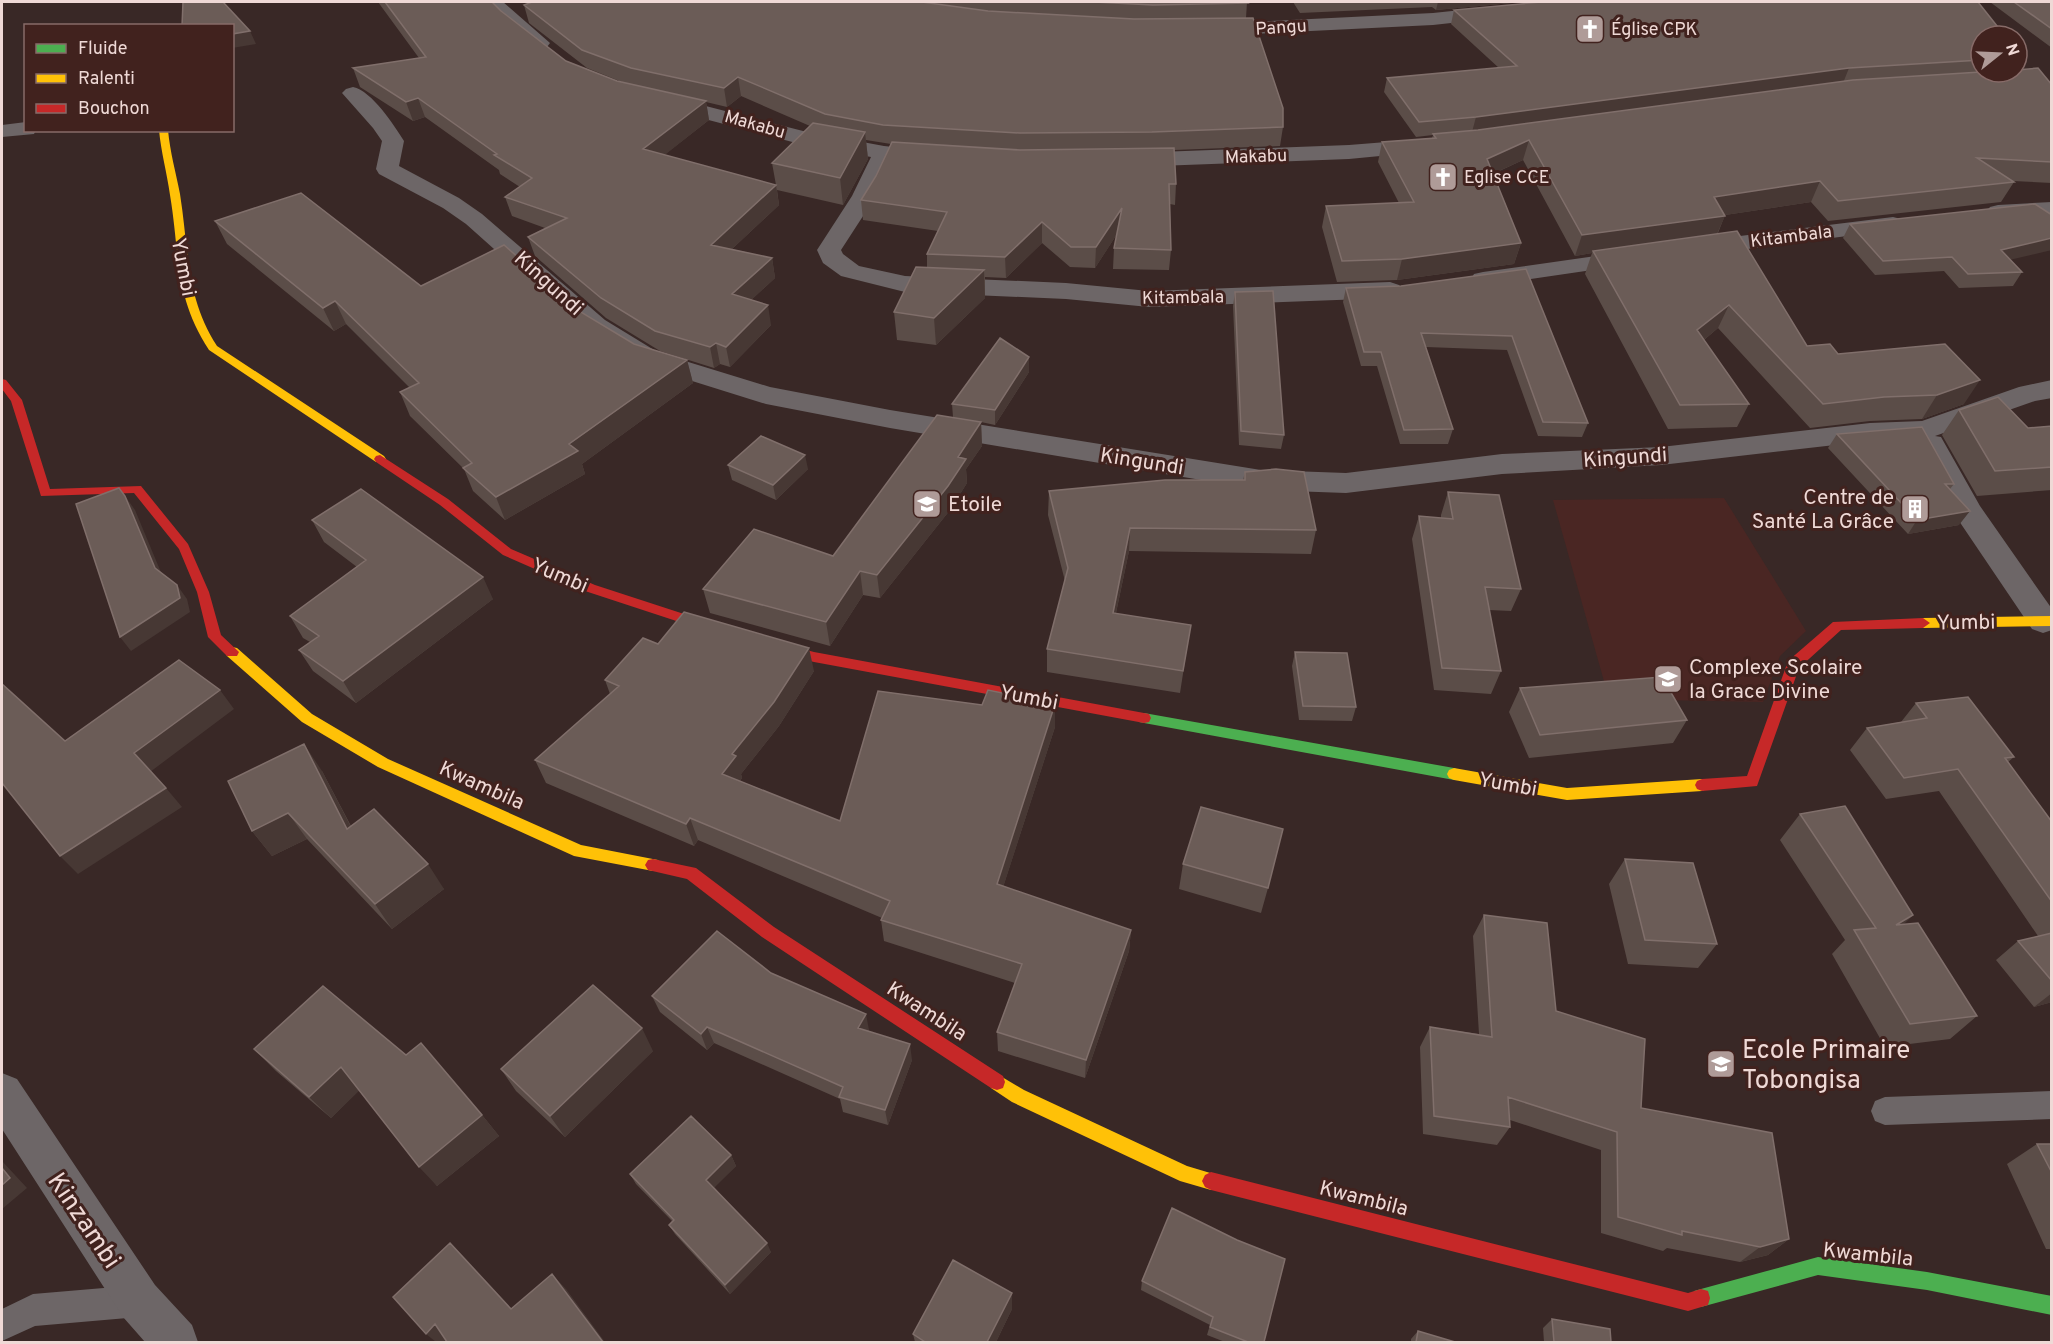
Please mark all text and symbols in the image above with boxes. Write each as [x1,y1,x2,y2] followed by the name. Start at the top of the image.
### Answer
[1574,13,1606,45] church icon: Église CPK
[1255,15,1308,42] street label: Pangu
[1611,17,1698,42] place label: Église CPK
[24,24,234,132] legend
[1969,24,2029,84] north arrow
[78,38,127,61] text: Fluide
[2000,41,2023,59] text: N
[78,68,135,91] text: Ralenti
[78,98,150,121] text: Bouchon
[722,106,788,145] street label: Makabu
[1225,145,1288,170] street label: Makabu
[1427,161,1459,193] church icon: Eglise CCE
[1464,167,1549,190] place label: Eglise CCE
[1749,221,1833,254] street label: Kitambala
[164,236,201,299] street label: Yumbi
[508,246,588,322] street label: Kingundi
[1142,286,1224,311] street label: Kitambala
[1582,442,1668,475] street label: Kingundi
[1098,443,1186,482] street label: Kingundi
[1752,485,1894,536] place label: Centre de Santé La Grâce
[911,488,943,520] school or university icon: Etoile
[948,492,1002,519] place label: Etoile
[1899,493,1931,525] building icon: Centre de Santé La Grâce
[527,552,592,600] street label: Yumbi
[1936,609,1996,638] street label: Yumbi
[1689,655,1862,706] place label: Complexe Scolaire la Grace Divine
[1652,663,1684,695] school or university icon: Complexe Scolaire la Grace Divine
[997,680,1060,717] street label: Yumbi
[434,756,528,817] street label: Kwambila
[1476,767,1539,804] street label: Yumbi
[881,976,972,1048] street label: Kwambila
[1742,1035,1910,1098] place label: Ecole Primaire Tobongisa
[1705,1048,1737,1080] school or university icon: Ecole Primaire Tobongisa
[39,1167,127,1276] street label: Kinzambi
[1316,1175,1411,1224] street label: Kwambila
[1821,1237,1914,1274] street label: Kwambila

